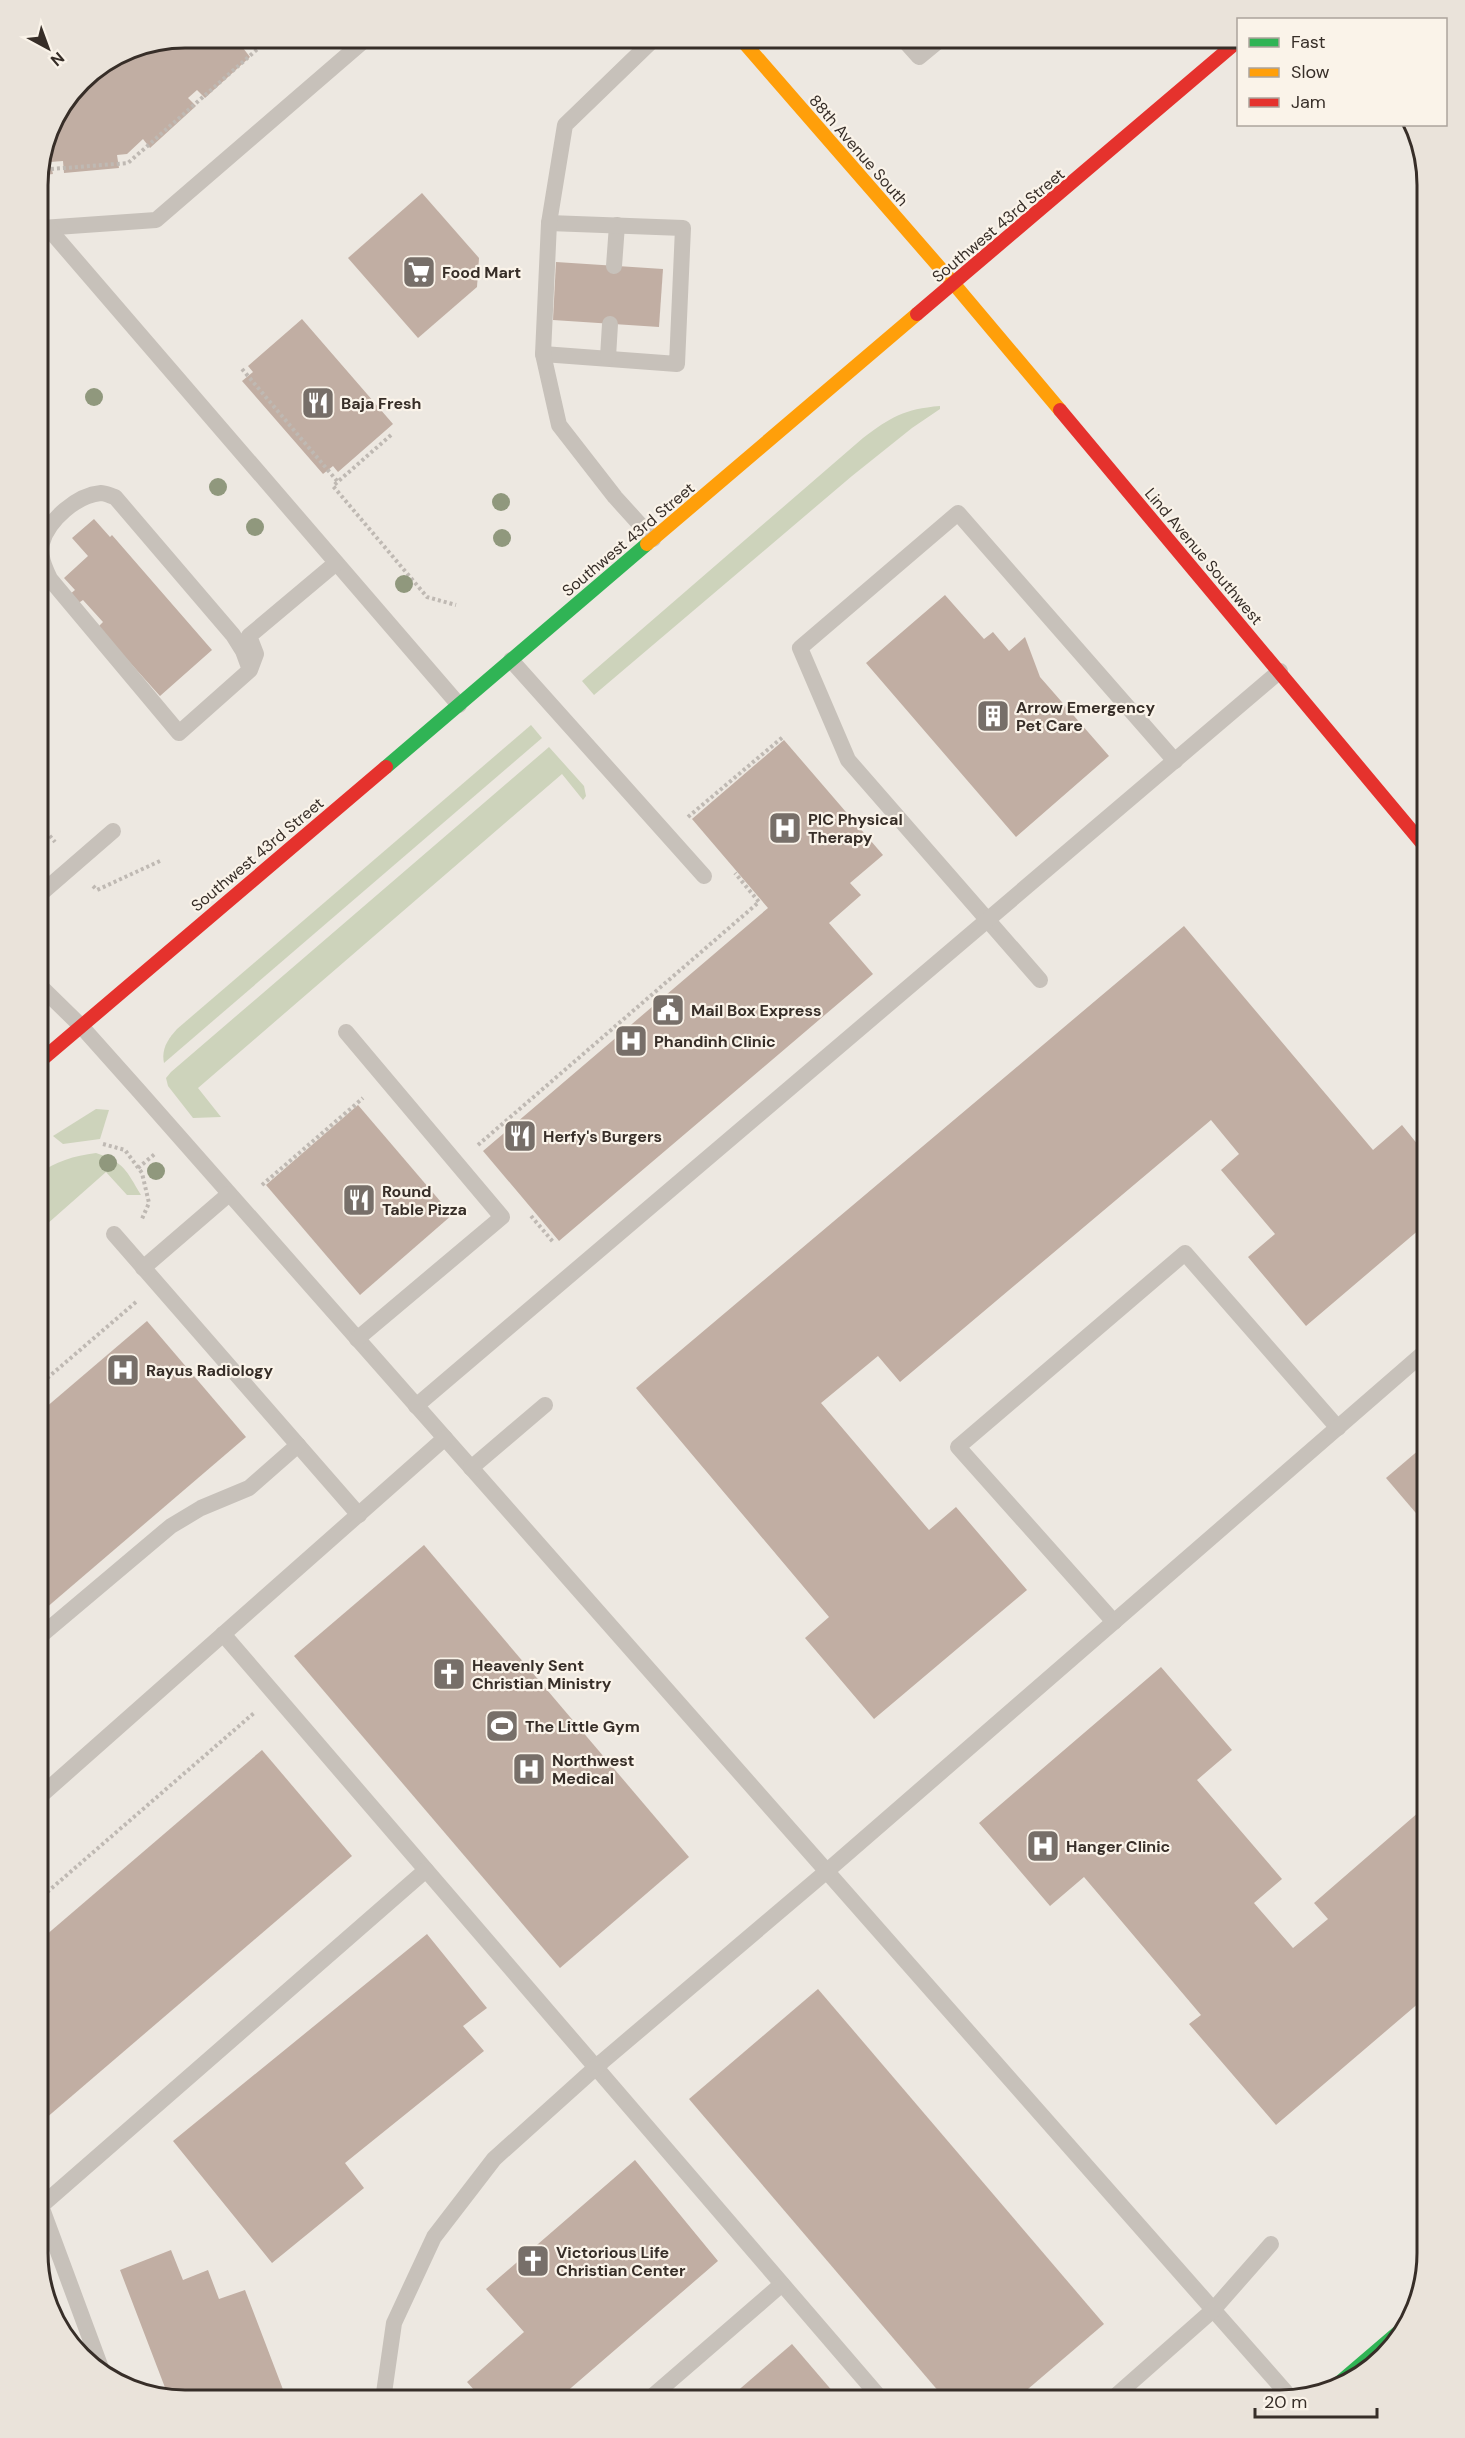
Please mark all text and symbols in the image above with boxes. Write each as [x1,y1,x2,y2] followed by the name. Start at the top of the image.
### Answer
[18,18,78,78] north arrow
[1237,18,1447,126] legend
[1291,30,1326,54] text: Fast
[46,47,69,71] text: N
[1291,60,1330,84] text: Slow
[804,90,913,211] street label: 88th Avenue South
[1291,90,1326,114] text: Jam
[928,164,1069,287] street label: Southwest 43rd Street
[401,254,437,290] supermarket icon: Food Mart
[442,262,521,283] place label: Food Mart
[300,385,336,421] restaurant icon: Baja Fresh
[341,393,421,414] place label: Baja Fresh
[558,478,699,601] street label: Southwest 43rd Street
[1140,483,1267,629] street label: Lind Avenue Southwest
[1016,697,1155,736] place label: Arrow Emergency Pet Care
[975,698,1011,734] building icon: Arrow Emergency Pet Care
[187,793,328,916] street label: Southwest 43rd Street
[808,809,903,848] place label: PIC Physical Therapy
[767,810,803,846] hospital icon: PIC Physical Therapy
[650,992,686,1028] public building icon: Mail Box Express
[691,1000,821,1021] place label: Mail Box Express
[613,1023,649,1059] hospital icon: Phandinh Clinic
[654,1031,776,1052] place label: Phandinh Clinic
[502,1118,538,1154] restaurant icon: Herfy's Burgers
[543,1126,662,1147] place label: Herfy's Burgers
[382,1181,467,1220] place label: Round Table Pizza
[341,1182,377,1218] restaurant icon: Round Table Pizza
[105,1352,141,1388] hospital icon: Rayus Radiology
[146,1360,273,1381] place label: Rayus Radiology
[472,1655,612,1694] place label: Heavenly Sent Christian Ministry
[431,1656,467,1692] church icon: Heavenly Sent Christian Ministry
[484,1708,520,1744] sports icon: The Little Gym
[525,1716,640,1737] place label: The Little Gym
[552,1750,635,1789] place label: Northwest Medical
[511,1751,547,1787] hospital icon: Northwest Medical
[1025,1828,1061,1864] hospital icon: Hanger Clinic
[1066,1836,1170,1857] place label: Hanger Clinic
[556,2242,686,2281] place label: Victorious Life Christian Center
[515,2243,551,2279] church icon: Victorious Life Christian Center
[1255,2381,1376,2419] scale bar
[1264,2390,1307,2414] text: 20 m

